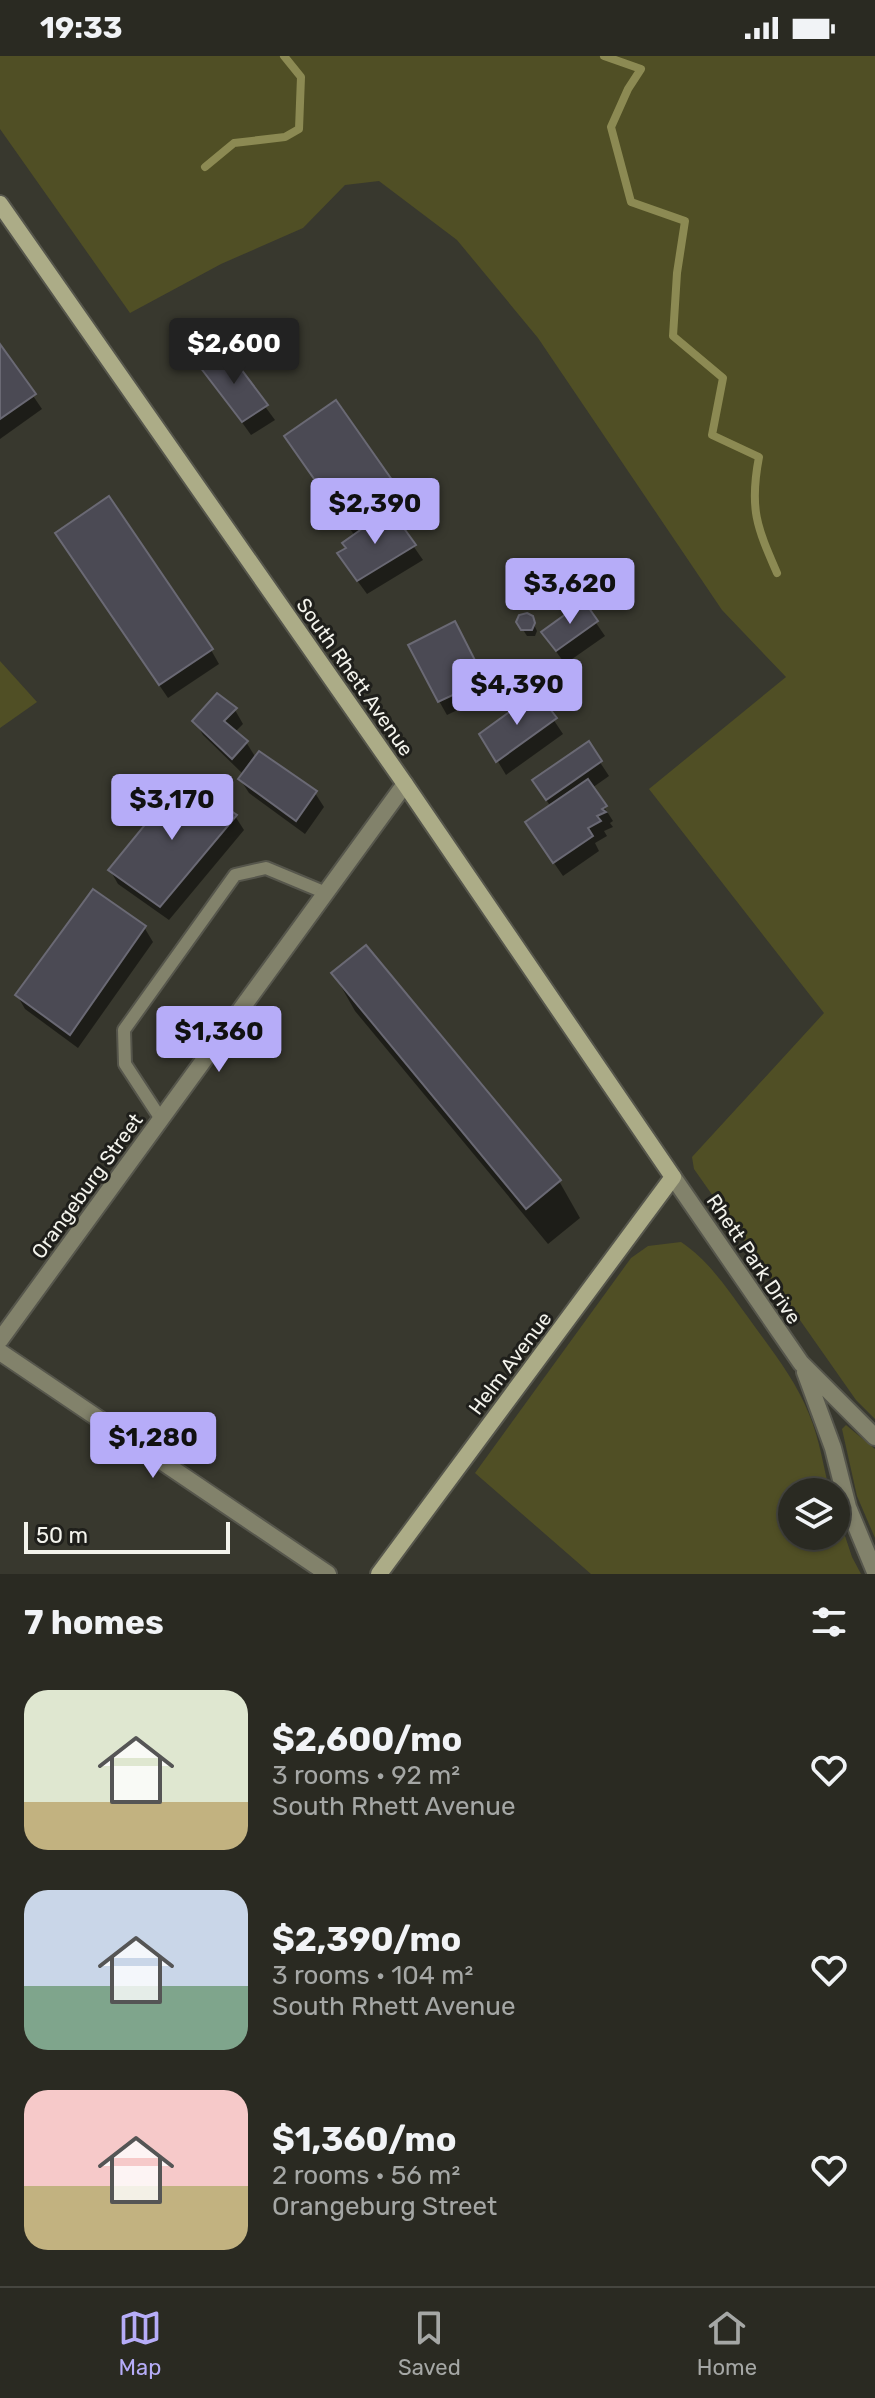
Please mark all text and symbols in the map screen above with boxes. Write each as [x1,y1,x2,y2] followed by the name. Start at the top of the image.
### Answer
[40,10,122,46] text: 19:33
[169,318,299,386] pin: $2,600
[187,328,281,359] text: $2,600
[310,478,440,546] pin: $2,390
[329,488,421,519] text: $2,390
[505,558,635,626] pin: $3,620
[523,568,617,599] text: $3,620
[291,593,419,761] street label: South Rhett Avenue
[452,659,582,727] pin: $4,390
[470,669,564,700] text: $4,390
[107,774,237,842] pin: $3,170
[129,784,215,815] text: $3,170
[154,1006,284,1074] pin: $1,360
[174,1016,264,1047] text: $1,360
[26,1109,148,1263] street label: Orangeburg Street
[702,1190,806,1328] street label: Rhett Park Drive
[464,1307,556,1419] street label: Helm Avenue
[88,1412,218,1480] pin: $1,280
[108,1422,198,1453] text: $1,280
[778,1478,850,1550] map controls
[778,1478,850,1550] button: layers
[24,1518,230,1554] scale bar
[36,1522,88,1549] text: 50 m
[807,1600,851,1644] icon: filters
[24,1602,164,1643] text: 7 homes
[272,1719,462,1760] text: $2,600/mo
[88,1722,184,1818] icon: home
[807,1748,851,1792] icon: heart
[272,1760,460,1791] text: 3 rooms · 92 m²
[272,1791,516,1822] text: South Rhett Avenue
[272,1919,461,1960] text: $2,390/mo
[88,1922,184,2018] icon: home
[807,1948,851,1992] icon: heart
[272,1960,473,1991] text: 3 rooms · 104 m²
[272,1991,516,2022] text: South Rhett Avenue
[272,2119,457,2160] text: $1,360/mo
[88,2122,184,2218] icon: home
[807,2148,851,2192] icon: heart
[272,2160,460,2191] text: 2 rooms · 56 m²
[272,2191,497,2222] text: Orangeburg Street
[118,2306,162,2381] tab: Map
[398,2306,461,2381] tab: Saved
[697,2306,757,2381] tab: Home

